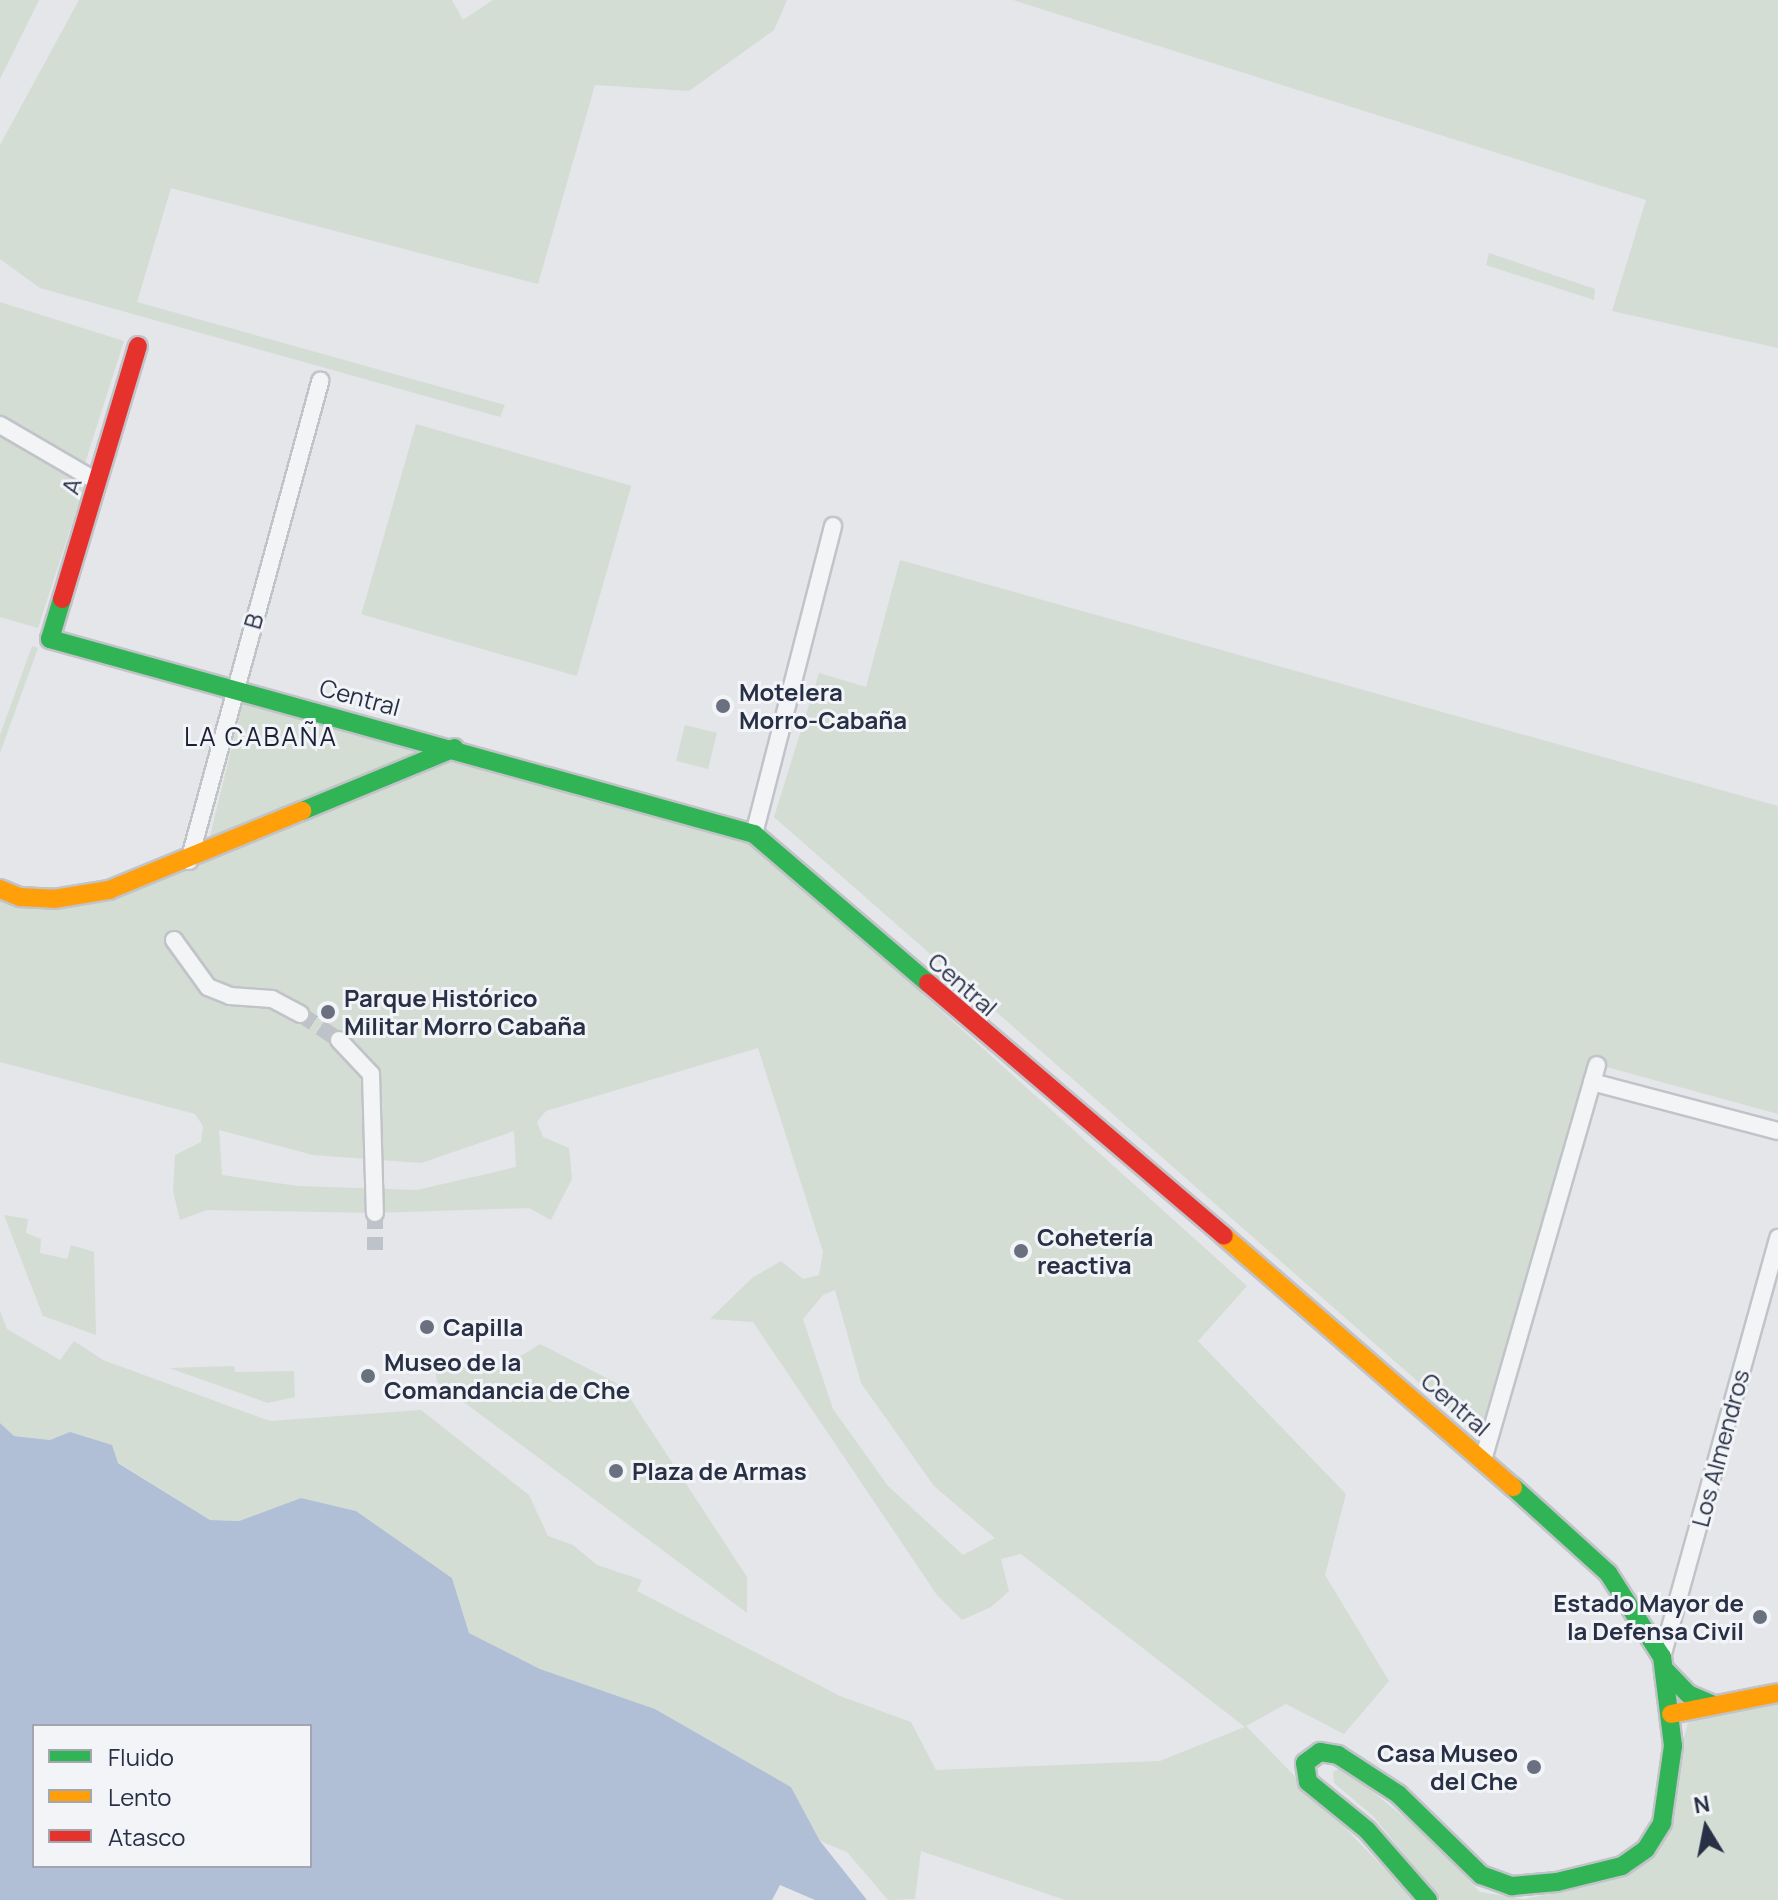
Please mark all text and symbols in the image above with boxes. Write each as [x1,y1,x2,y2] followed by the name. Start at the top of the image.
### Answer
[55,475,87,497] street label: A
[237,610,269,632] street label: B
[317,673,403,721] street label: Central
[739,678,907,734] place label: Motelera Morro-Cabaña
[714,697,732,715] marker: Motelera Morro-Cabaña
[184,721,338,753] district label: LA CABAÑA
[923,946,1003,1022] street label: Central
[344,984,586,1040] place label: Parque Histórico Militar Morro Cabaña
[319,1003,337,1021] marker: Parque Histórico Militar Morro Cabaña
[1037,1223,1153,1279] place label: Cohetería reactiva
[1012,1242,1030,1260] marker: Cohetería reactiva
[443,1313,523,1341] place label: Capilla
[418,1318,436,1336] marker: Capilla
[384,1348,630,1404] place label: Museo de la Comandancia de Che
[1416,1366,1496,1442] street label: Central
[1685,1366,1755,1530] street label: Los Almendros
[359,1367,377,1385] marker: Museo de la Comandancia de Che
[632,1457,807,1485] place label: Plaza de Armas
[607,1462,625,1480] marker: Plaza de Armas
[1553,1589,1744,1645] place label: Estado Mayor de la Defensa Civil
[1751,1608,1769,1626] marker: Estado Mayor de la Defensa Civil
[32,1724,312,1868] legend
[1377,1739,1518,1795] place label: Casa Museo del Che
[108,1740,174,1773] text: Fluido
[1525,1758,1543,1776] marker: Casa Museo del Che
[108,1780,172,1813] text: Lento
[1666,1788,1746,1868] north arrow
[1691,1788,1712,1821] text: N
[108,1820,185,1853] text: Atasco

